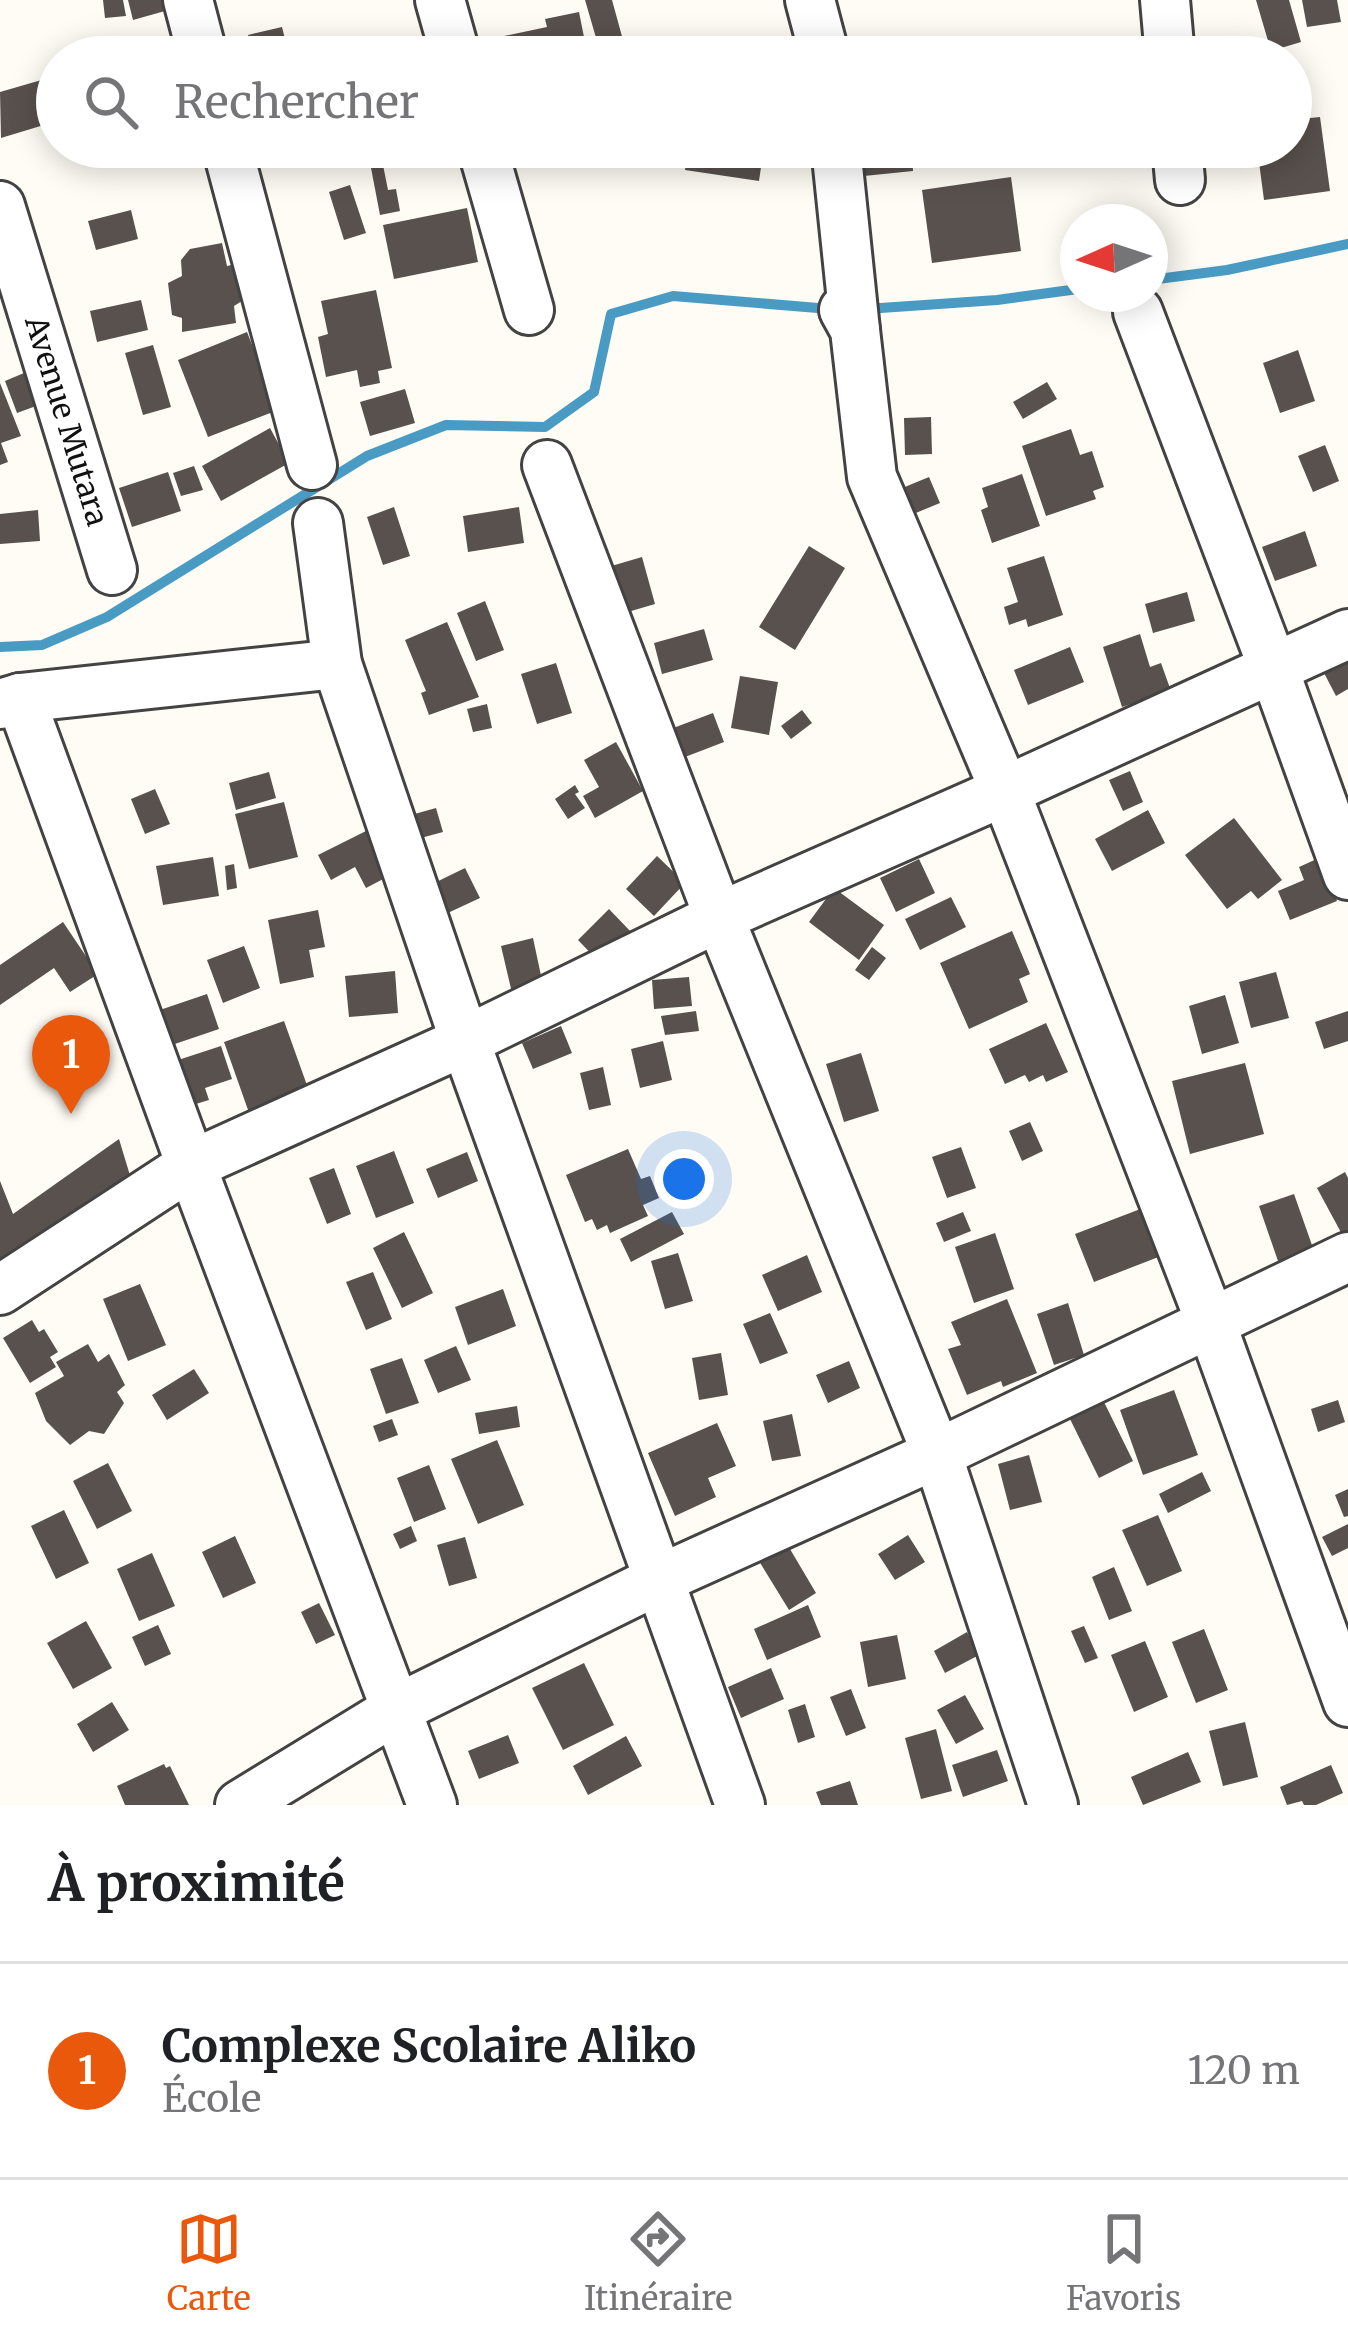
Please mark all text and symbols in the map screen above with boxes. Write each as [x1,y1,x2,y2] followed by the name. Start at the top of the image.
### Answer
[36,36,1312,168] search box
[78,69,144,135] icon: search
[174,74,419,130] text: Rechercher
[1060,204,1168,312] north arrow
[17,310,117,530] street label: Avenue Mutara
[32,1015,110,1114] pin: 1
[654,1149,714,1209] your location
[48,1851,345,1915] text: À proximité
[162,2018,696,2074] text: Complexe Scolaire Aliko
[78,2046,96,2095] text: 1
[1187,2046,1300,2095] text: 120 m
[162,2074,261,2123] text: École
[167,2206,251,2319] tab: Carte
[584,2206,732,2319] tab: Itinéraire
[1066,2206,1181,2319] tab: Favoris

